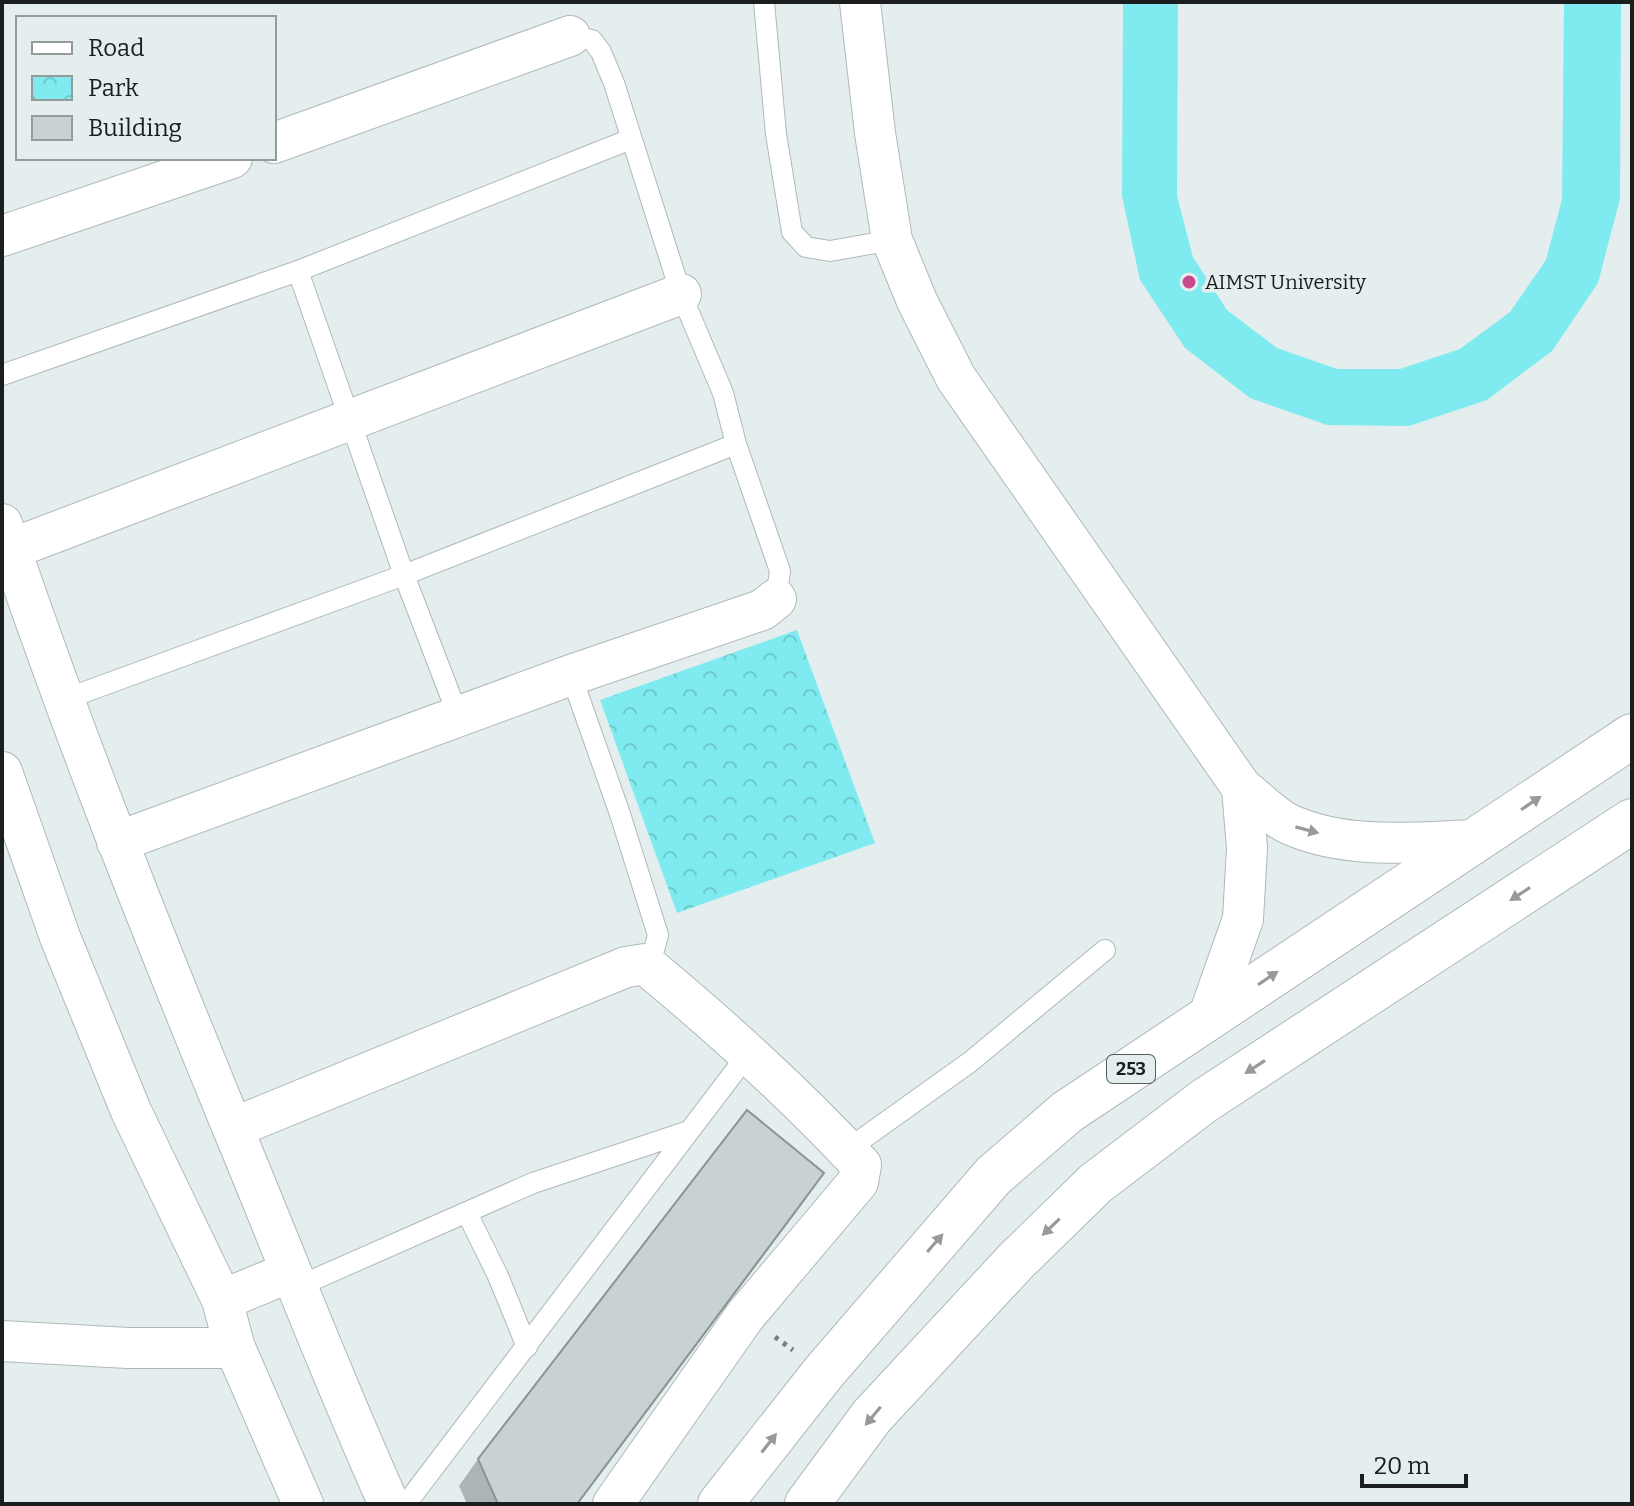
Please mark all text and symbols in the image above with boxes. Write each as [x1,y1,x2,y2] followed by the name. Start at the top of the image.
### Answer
[16,16,276,160] legend
[88,34,144,62] text: Road
[88,74,139,102] text: Park
[88,114,182,142] text: Building
[1205,270,1367,294] place label: AIMST University
[1180,273,1198,291] marker: AIMST University
[1520,796,1542,810] one-way arrow
[1294,824,1319,836] one-way arrow
[1509,886,1531,901] one-way arrow
[1258,971,1279,986] one-way arrow
[1107,1055,1155,1083] road number: 253
[1245,1059,1266,1074] one-way arrow
[1042,1217,1061,1235] one-way arrow
[926,1234,943,1254] one-way arrow
[865,1406,882,1426] one-way arrow
[760,1433,777,1453] one-way arrow
[1362,1438,1466,1488] scale bar
[1374,1452,1430,1480] text: 20 m

